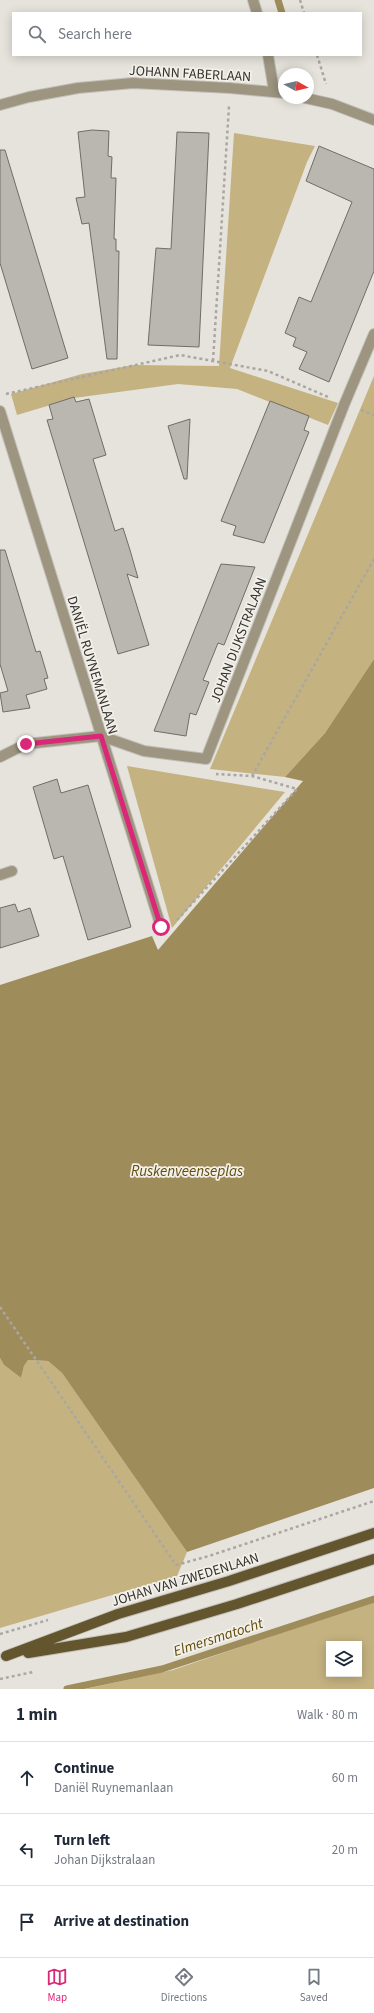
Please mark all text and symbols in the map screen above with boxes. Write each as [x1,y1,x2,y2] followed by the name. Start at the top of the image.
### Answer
[12,12,362,56] search box
[26,23,48,45] icon: search
[58,24,132,45] text: Search here
[128,61,252,87] street label: JOHANN FABERLAAN
[278,68,314,104] north arrow
[206,575,272,706] street label: JOHAN DIJKSTRALAAN
[61,594,123,737] street label: DANIËL RUYNEMANLAAN
[17,735,35,753] route end
[152,918,170,936] route start
[131,1161,243,1182] water label: Ruskenveenseplas
[109,1548,261,1612] street label: JOHAN VAN ZWEDENLAAN
[171,1613,267,1662] water label: Elmersmatocht
[326,1641,362,1677] map controls
[326,1641,362,1677] button: layers
[16,1703,57,1727] text: 1 min
[297,1706,358,1724] text: Walk · 80 m
[54,1758,114,1779] text: Continue
[16,1767,38,1789] icon: ahead
[332,1769,358,1787] text: 60 m
[54,1779,173,1797] text: Daniël Ruynemanlaan
[54,1830,110,1851] text: Turn left
[16,1839,38,1861] icon: left
[332,1841,358,1859] text: 20 m
[54,1851,155,1869] text: Johan Dijkstralaan
[16,1911,38,1933] icon: arrive
[54,1911,189,1932] text: Arrive at destination
[46,1966,68,2005] tab: Map
[161,1966,207,2005] tab: Directions
[300,1966,328,2005] tab: Saved

